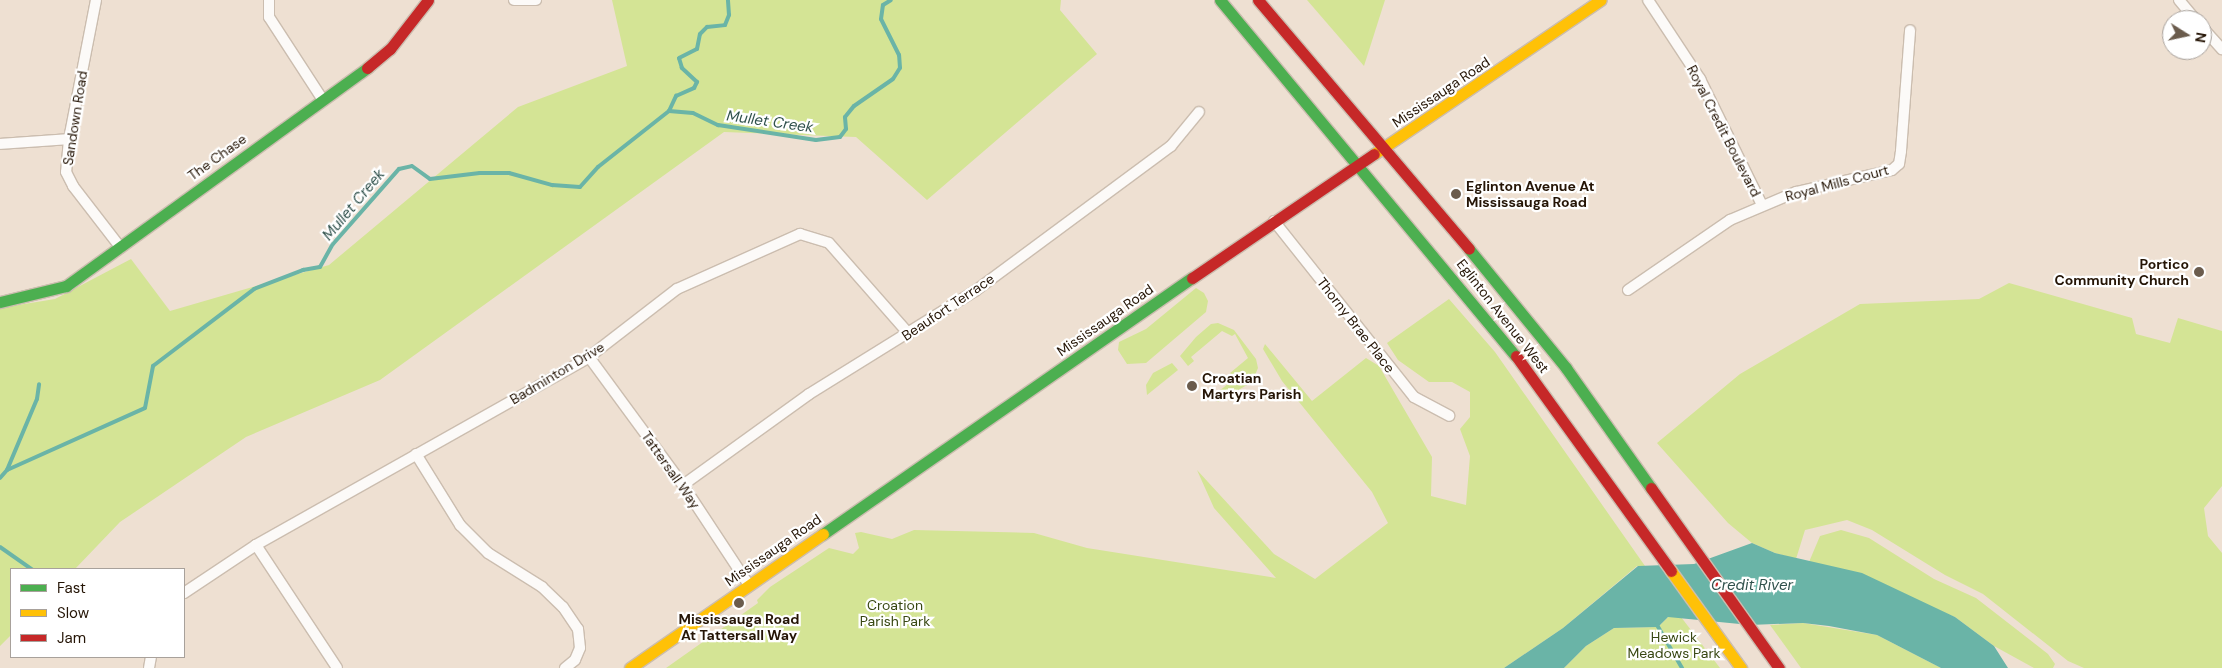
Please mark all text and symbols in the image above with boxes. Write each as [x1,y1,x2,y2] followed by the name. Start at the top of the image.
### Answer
[2162,10,2212,60] north arrow
[2191,31,2211,44] text: N
[1389,53,1493,131] street label: Mississauga Road
[1683,62,1765,200] street label: Royal Credit Boulevard
[59,69,91,167] street label: Sandown Road
[725,107,815,137] water label: Mullet Creek
[184,130,250,184] street label: The Chase
[1783,161,1891,205] street label: Royal Mills Court
[319,166,389,244] water label: Mullet Creek
[1466,178,1594,210] place label: Eglinton Avenue At Mississauga Road
[1450,188,1462,200] marker: Eglinton Avenue At Mississauga Road
[1453,256,1553,376] street label: Eglinton Avenue West
[2055,256,2189,288] place label: Portico Community Church
[2193,266,2205,278] marker: Portico Community Church
[899,270,997,344] street label: Beaufort Terrace
[1314,274,1398,376] street label: Thorny Brae Place
[1053,280,1157,360] street label: Mississauga Road
[507,338,607,408] street label: Badminton Drive
[1202,370,1301,402] place label: Croatian Martyrs Parish
[1186,380,1198,392] marker: Croatian Martyrs Parish
[638,428,704,512] street label: Tattersall Way
[721,510,825,590] street label: Mississauga Road
[10,568,185,658] legend
[1711,577,1793,595] water label: Credit River
[57,578,86,598] text: Fast
[733,597,745,609] marker: Mississauga Road At Tattersall Way
[860,597,930,630] park label: Croation Parish Park
[57,603,89,623] text: Slow
[679,611,799,644] place label: Mississauga Road At Tattersall Way
[57,628,86,648] text: Jam
[1627,629,1721,662] park label: Hewick Meadows Park

